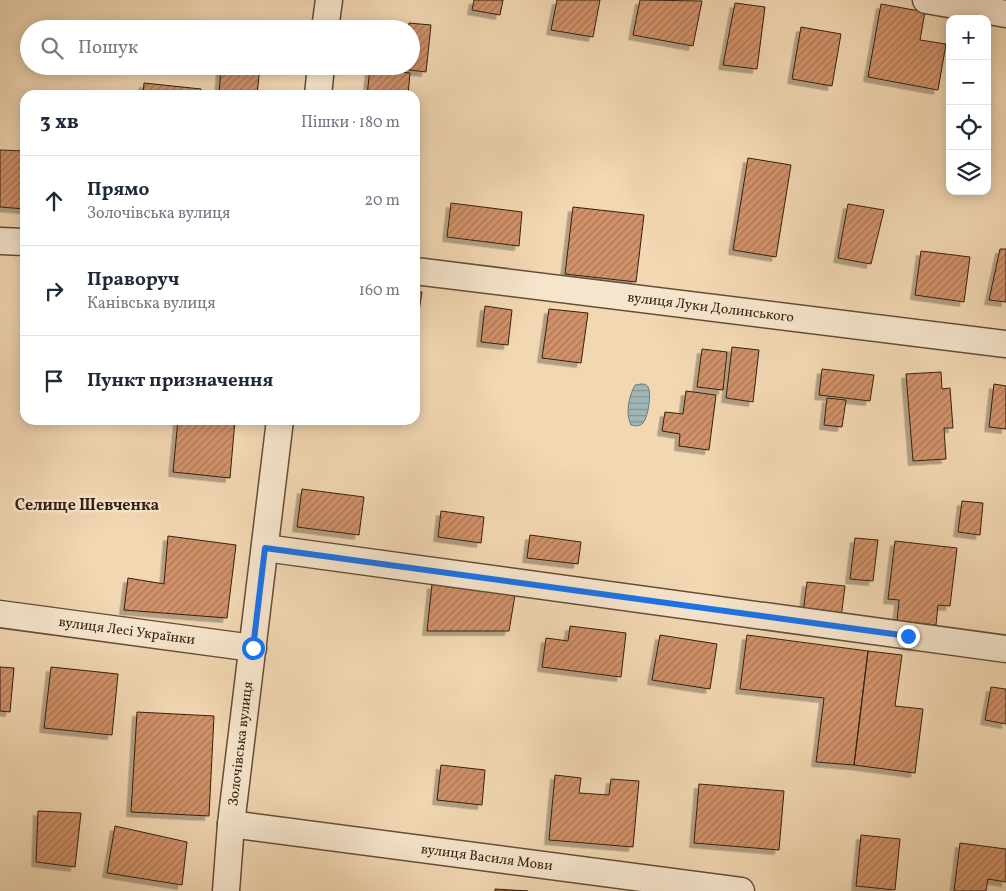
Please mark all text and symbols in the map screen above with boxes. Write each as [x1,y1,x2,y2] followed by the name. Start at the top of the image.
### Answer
[946,15,991,195] map controls
[946,15,991,60] button: +
[20,20,420,75] search box
[38,34,66,62] icon: search
[78,35,138,61] text: Пошук
[946,60,991,105] button: −
[946,105,991,150] button: locate
[40,108,79,137] text: 3 хв
[301,112,400,134] text: Пішки · 180 m
[946,150,991,195] button: layers
[87,177,149,203] text: Прямо
[40,187,68,215] icon: ahead
[365,190,400,212] text: 20 m
[87,203,230,225] text: Золочівська вулиця
[87,267,179,293] text: Праворуч
[40,277,68,305] icon: right
[359,280,400,302] text: 160 m
[626,288,795,327] street label: вулиця Луки Долинського
[87,293,215,315] text: Канівська вулиця
[40,367,68,395] icon: arrive
[87,368,273,394] text: Пункт призначення
[15,495,160,517] district label: Селище Шевченка
[57,612,197,650] street label: вулиця Лесі Українки
[897,625,920,648] route end
[242,637,265,660] route start
[224,680,258,807] street label: Золочівська вулиця
[420,840,554,876] street label: вулиця Василя Мови

